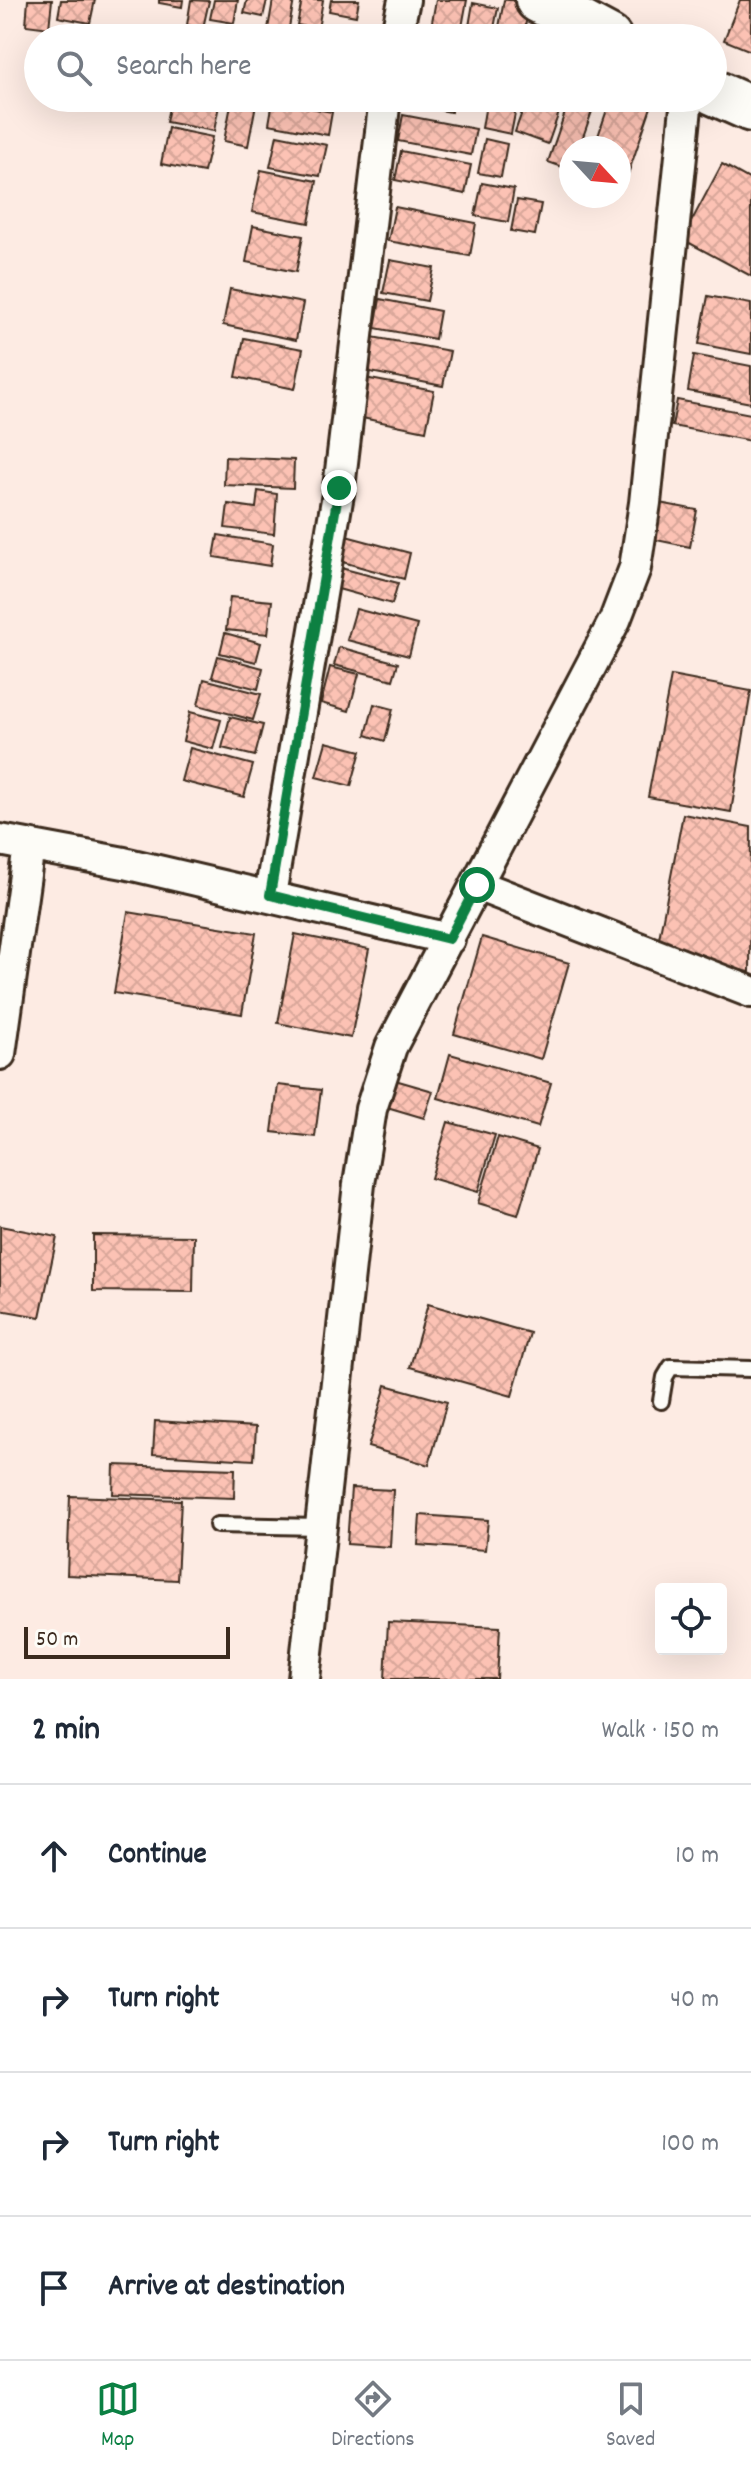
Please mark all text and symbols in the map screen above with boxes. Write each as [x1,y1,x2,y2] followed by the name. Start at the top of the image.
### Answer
[24,24,727,112] search box
[52,46,96,90] icon: search
[116,47,252,90] text: Search here
[559,136,631,208] north arrow
[321,470,357,506] route end
[459,867,495,903] route start
[655,1583,727,1655] map controls
[655,1583,727,1655] button: locate
[24,1623,230,1659] scale bar
[36,1625,78,1656] text: 50 m
[32,1707,100,1756] text: 2 min
[601,1713,719,1750] text: Walk · 150 m
[32,1834,76,1878] icon: ahead
[108,1835,207,1878] text: Continue
[675,1838,719,1875] text: 10 m
[32,1978,76,2022] icon: right
[108,1979,219,2022] text: Turn right
[670,1982,719,2019] text: 40 m
[32,2122,76,2166] icon: right
[108,2123,219,2166] text: Turn right
[661,2126,719,2163] text: 100 m
[32,2266,76,2310] icon: arrive
[108,2267,345,2310] text: Arrive at destination
[96,2377,140,2456] tab: Map
[331,2377,415,2456] tab: Directions
[606,2377,655,2456] tab: Saved

